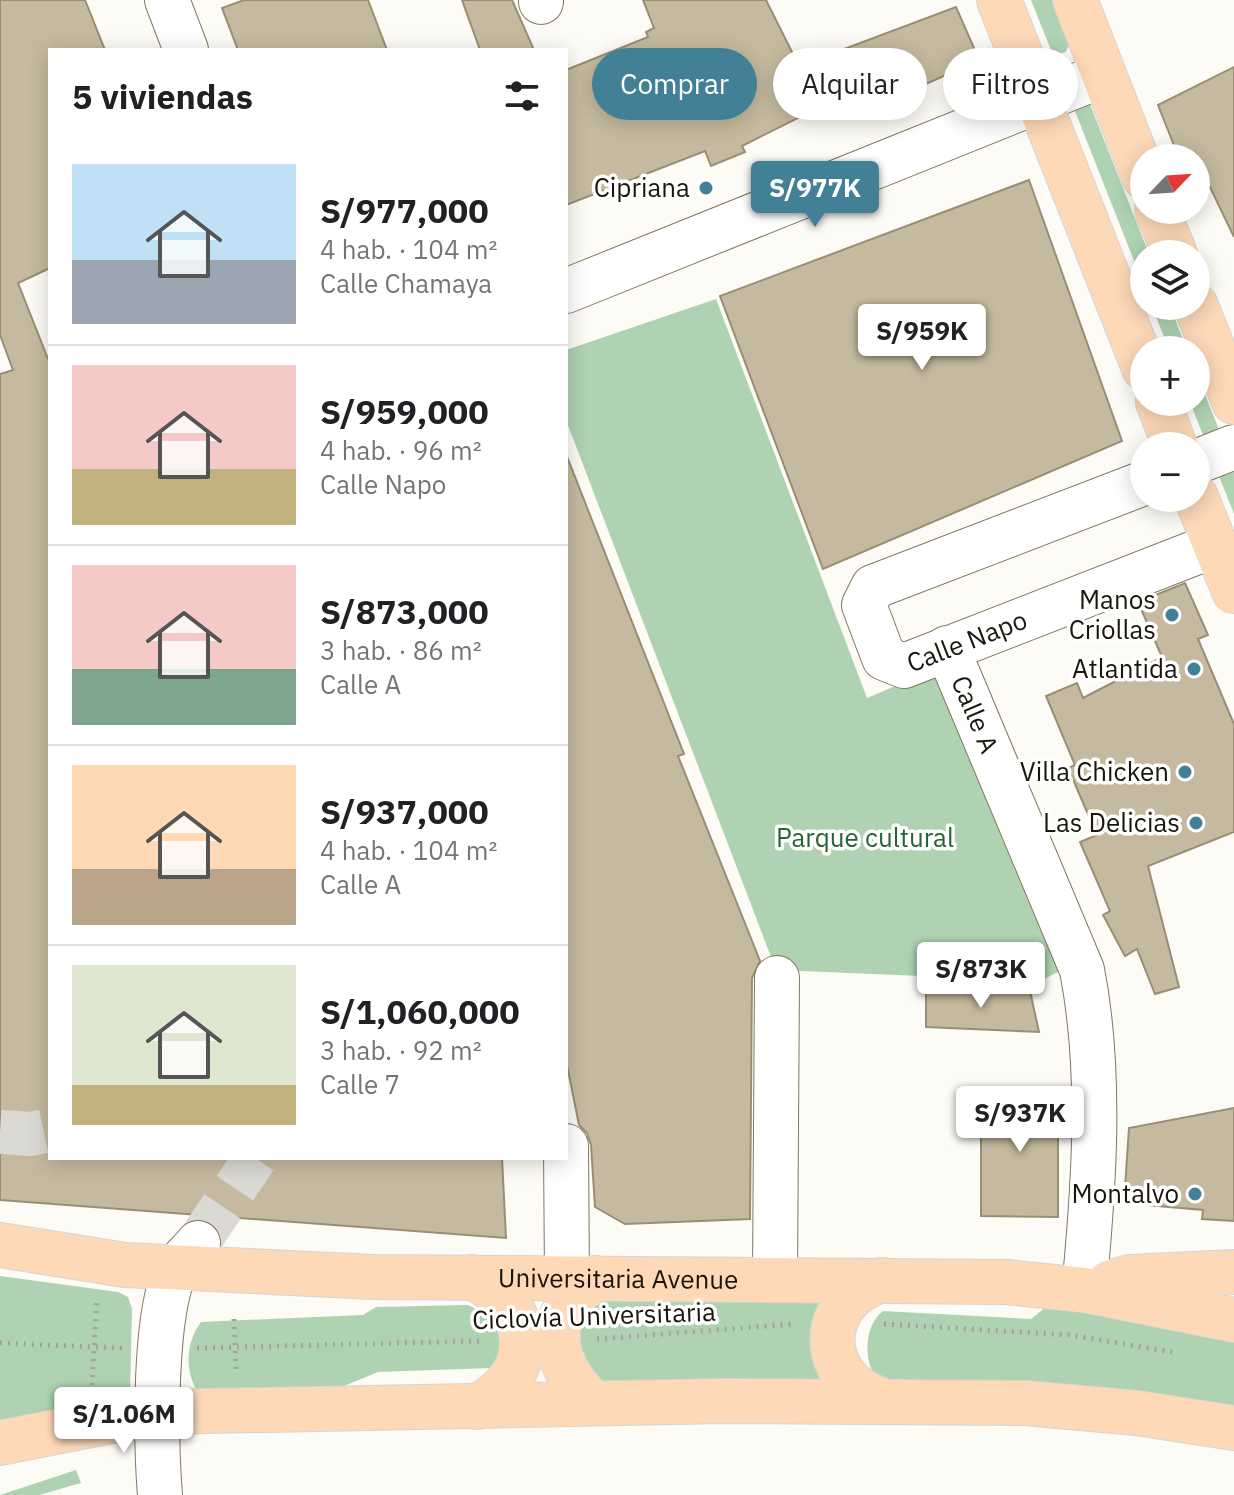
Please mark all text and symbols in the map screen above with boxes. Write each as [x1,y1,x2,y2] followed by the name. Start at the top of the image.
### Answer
[592,48,757,120] chip: Comprar
[773,48,927,120] chip: Alquilar
[943,48,1078,120] chip: Filtros
[72,74,253,118] text: 5 viviendas
[500,74,544,118] icon: filters
[1130,144,1210,224] north arrow
[1130,144,1210,512] map controls
[750,161,880,229] pin: S/977K
[594,170,690,204] place label: Cipriana
[769,170,861,204] text: S/977K
[697,179,715,197] marker: Cipriana
[320,188,489,232] text: S/977,000
[136,196,232,292] icon: home
[320,232,497,266] text: 4 hab. · 104 m²
[1130,240,1210,320] button: layers
[320,266,492,300] text: Calle Chamaya
[857,304,987,372] pin: S/959K
[876,313,968,347] text: S/959K
[1130,336,1210,416] button: +
[320,389,489,433] text: S/959,000
[136,397,232,493] icon: home
[1130,432,1210,512] button: −
[320,433,482,467] text: 4 hab. · 96 m²
[320,467,446,501] text: Calle Napo
[1069,582,1156,646] place label: Manos Criollas
[320,589,489,633] text: S/873,000
[136,597,232,693] icon: home
[901,602,1032,679] street label: Calle Napo
[1163,606,1181,624] marker: Manos Criollas
[320,633,482,667] text: 3 hab. · 86 m²
[1072,651,1178,685] place label: Atlantida
[1185,660,1203,678] marker: Atlantida
[320,667,401,701] text: Calle A
[944,670,1007,758] street label: Calle A
[1020,754,1169,788] place label: Villa Chicken
[1176,763,1194,781] marker: Villa Chicken
[320,789,489,833] text: S/937,000
[136,797,232,893] icon: home
[1043,805,1180,839] place label: Las Delicias
[1187,814,1205,832] marker: Las Delicias
[776,820,954,854] park label: Parque cultural
[320,833,497,867] text: 4 hab. · 104 m²
[320,867,401,901] text: Calle A
[916,942,1046,1010] pin: S/873K
[935,951,1027,985] text: S/873K
[320,989,520,1033] text: S/1,060,000
[136,997,232,1093] icon: home
[320,1033,482,1067] text: 3 hab. · 92 m²
[320,1067,400,1101] text: Calle 7
[955,1086,1085,1154] pin: S/937K
[974,1095,1066,1129] text: S/937K
[1072,1176,1179,1210] place label: Montalvo
[1186,1185,1204,1203] marker: Montalvo
[498,1260,739,1296] street label: Universitaria Avenue
[472,1294,717,1336] street label: Ciclovía Universitaria
[50,1387,198,1455] pin: S/1.06M
[72,1396,176,1430] text: S/1.06M

